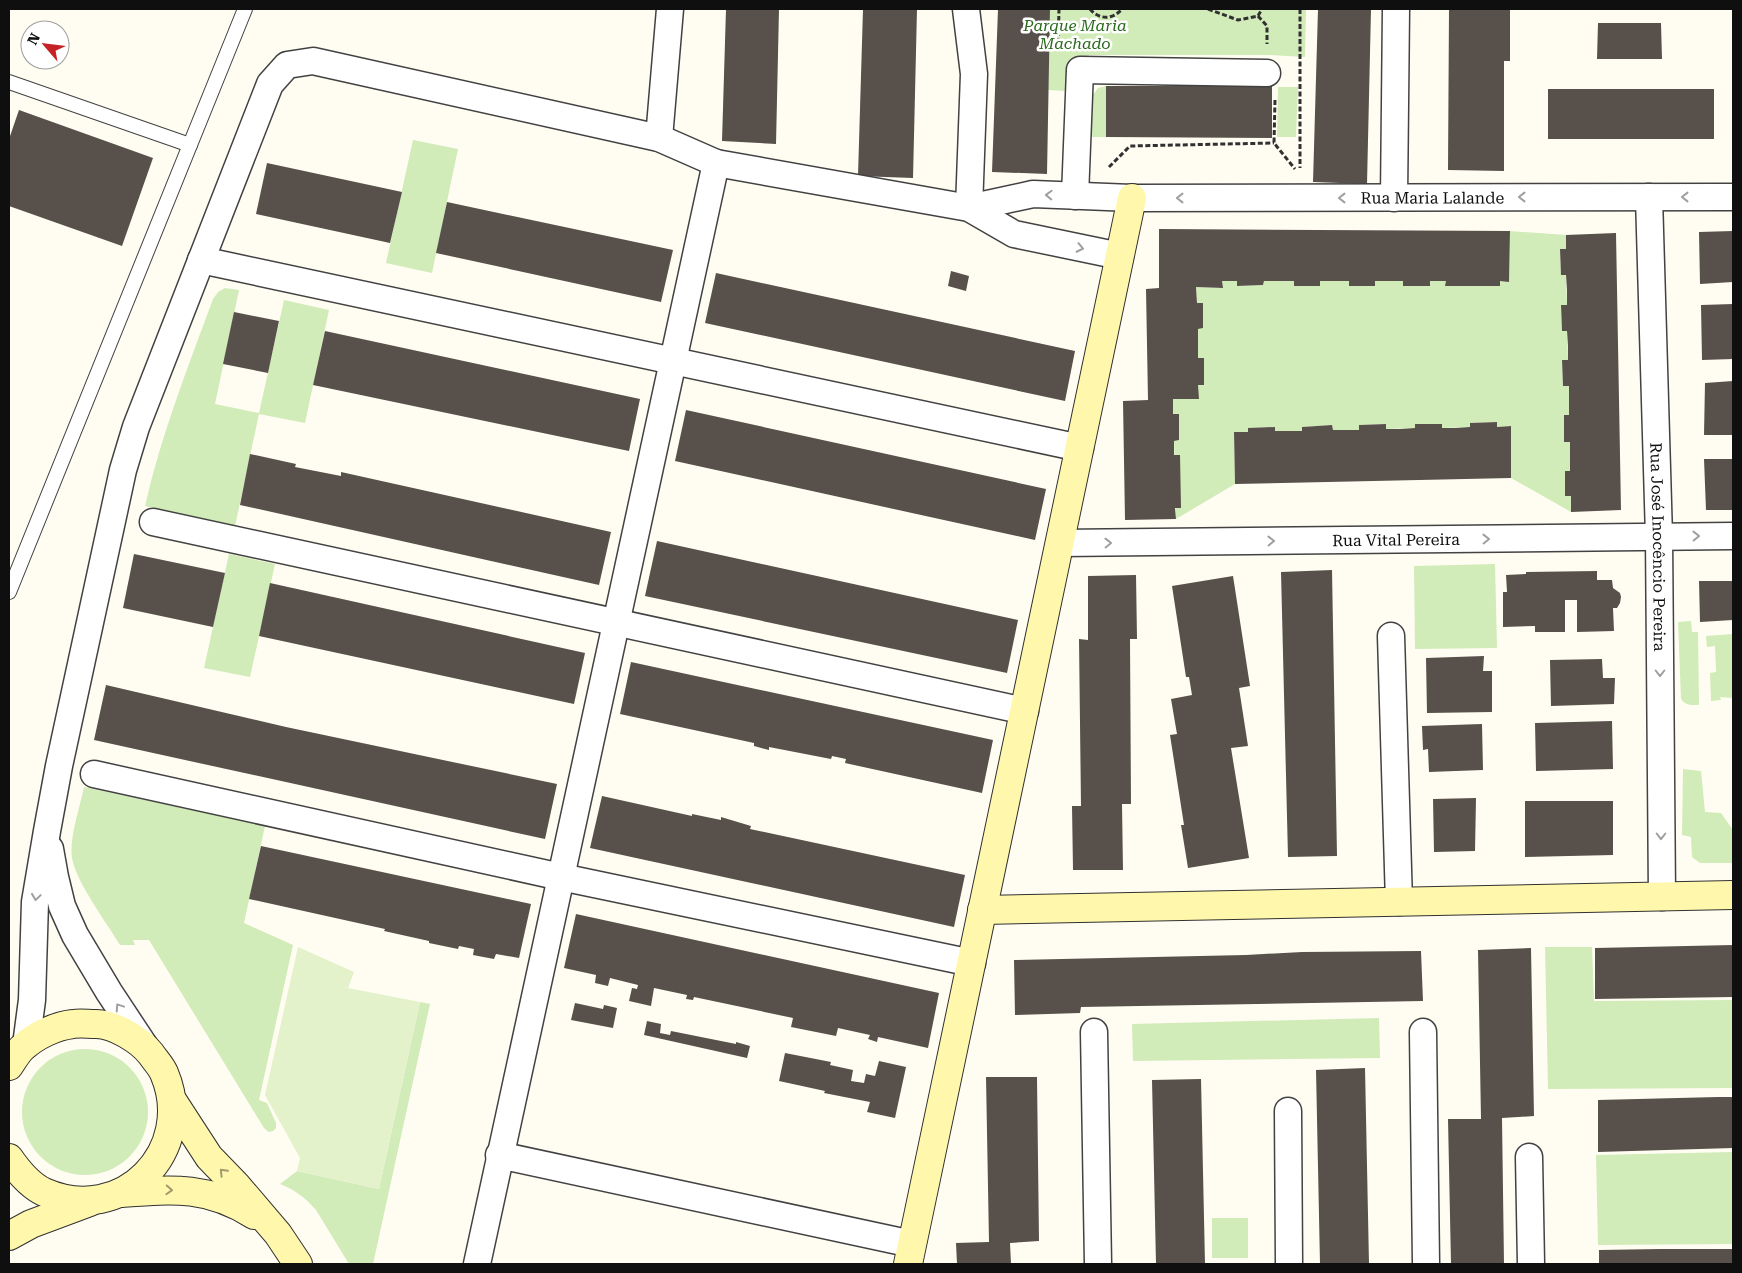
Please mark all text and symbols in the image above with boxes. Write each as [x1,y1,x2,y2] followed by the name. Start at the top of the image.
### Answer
[1022,16,1127,53] park label: Parque Maria Machado
[20,20,70,70] north arrow
[24,30,43,47] text: N
[1361,188,1504,207] street label: Rua Maria Lalande
[1044,190,1052,200] one-way arrow
[1518,192,1526,202] one-way arrow
[1680,192,1688,202] one-way arrow
[1175,193,1183,203] one-way arrow
[1338,193,1346,203] one-way arrow
[1075,242,1084,253] one-way arrow
[1647,442,1669,652] street label: Rua José Inocêncio Pereira
[1332,529,1460,550] street label: Rua Vital Pereira
[1692,531,1700,541] one-way arrow
[1482,534,1490,544] one-way arrow
[1268,536,1275,546] one-way arrow
[1105,538,1113,548] one-way arrow
[1655,670,1665,677] one-way arrow
[1656,832,1666,840] one-way arrow
[31,893,42,901] one-way arrow
[116,1003,125,1013] one-way arrow
[220,1168,229,1177] one-way arrow
[166,1185,174,1196] one-way arrow

